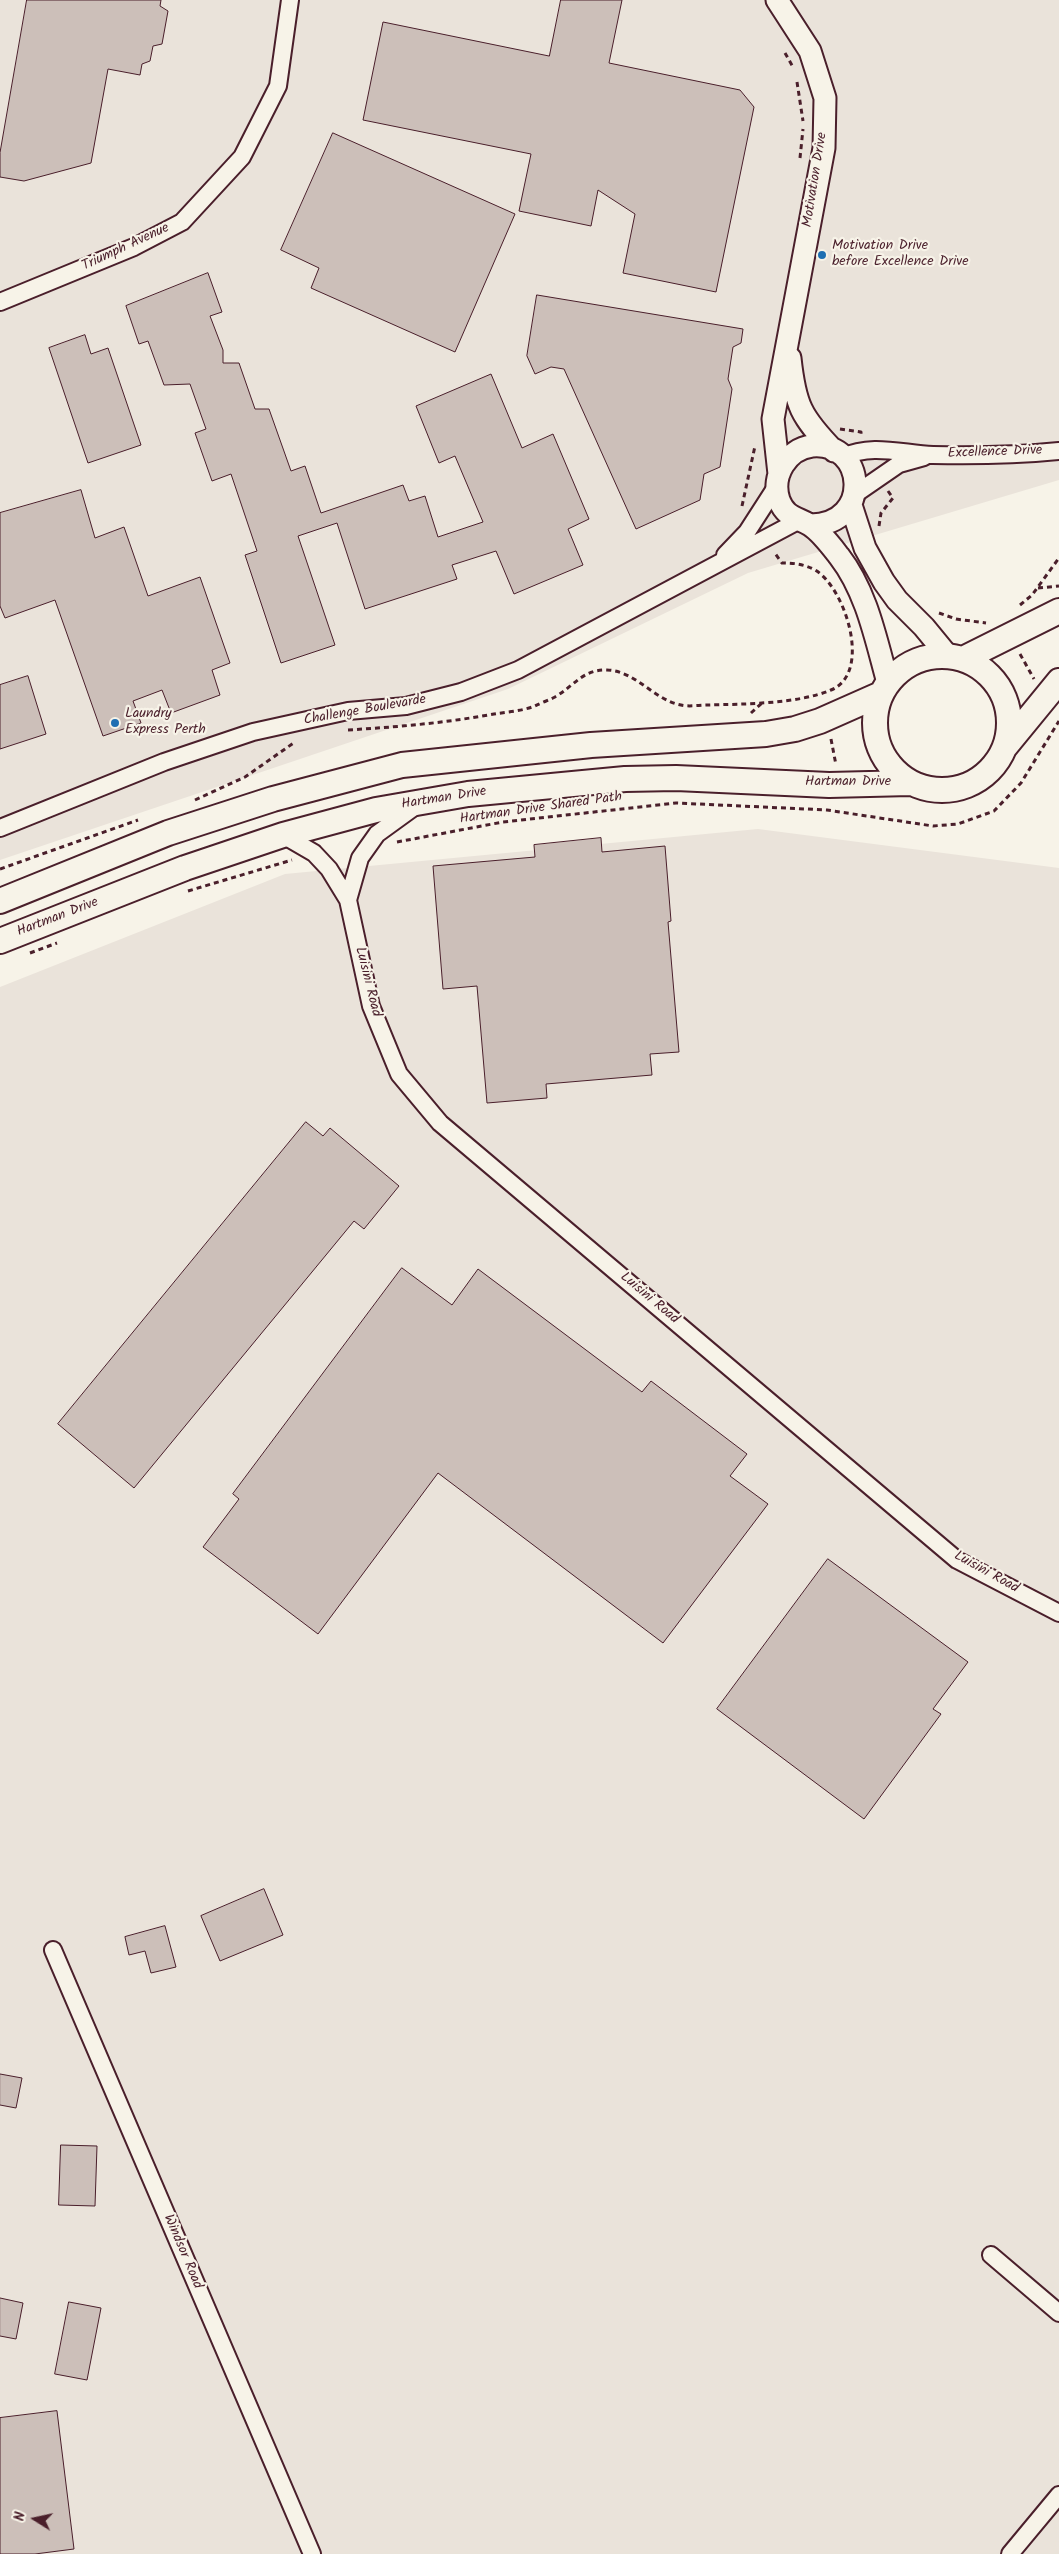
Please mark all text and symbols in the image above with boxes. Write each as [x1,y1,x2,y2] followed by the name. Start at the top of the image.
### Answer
[800,131,832,229] street label: Motivation Drive
[80,220,172,276] street label: Triumph Avenue
[832,239,968,272] place label: Motivation Drive before Excellence Drive
[816,249,828,261] marker: Motivation Drive before Excellence Drive
[947,443,1043,463] street label: Excellence Drive
[303,692,427,730] street label: Challenge Boulevarde
[125,707,206,740] place label: Laundry Express Perth
[109,717,121,729] marker: Laundry Express Perth
[805,775,891,791] street label: Hartman Drive
[400,784,488,814] street label: Hartman Drive
[459,789,623,829] street label: Hartman Drive Shared Path
[15,895,101,941] street label: Hartman Drive
[350,945,384,1019] street label: Luisini Road
[616,1270,682,1328] street label: Luisini Road
[951,1548,1021,1598] street label: Luisini Road
[159,2212,205,2292] street label: Windsor Road
[10,2494,60,2544] north arrow
[9,2510,32,2523] text: N

